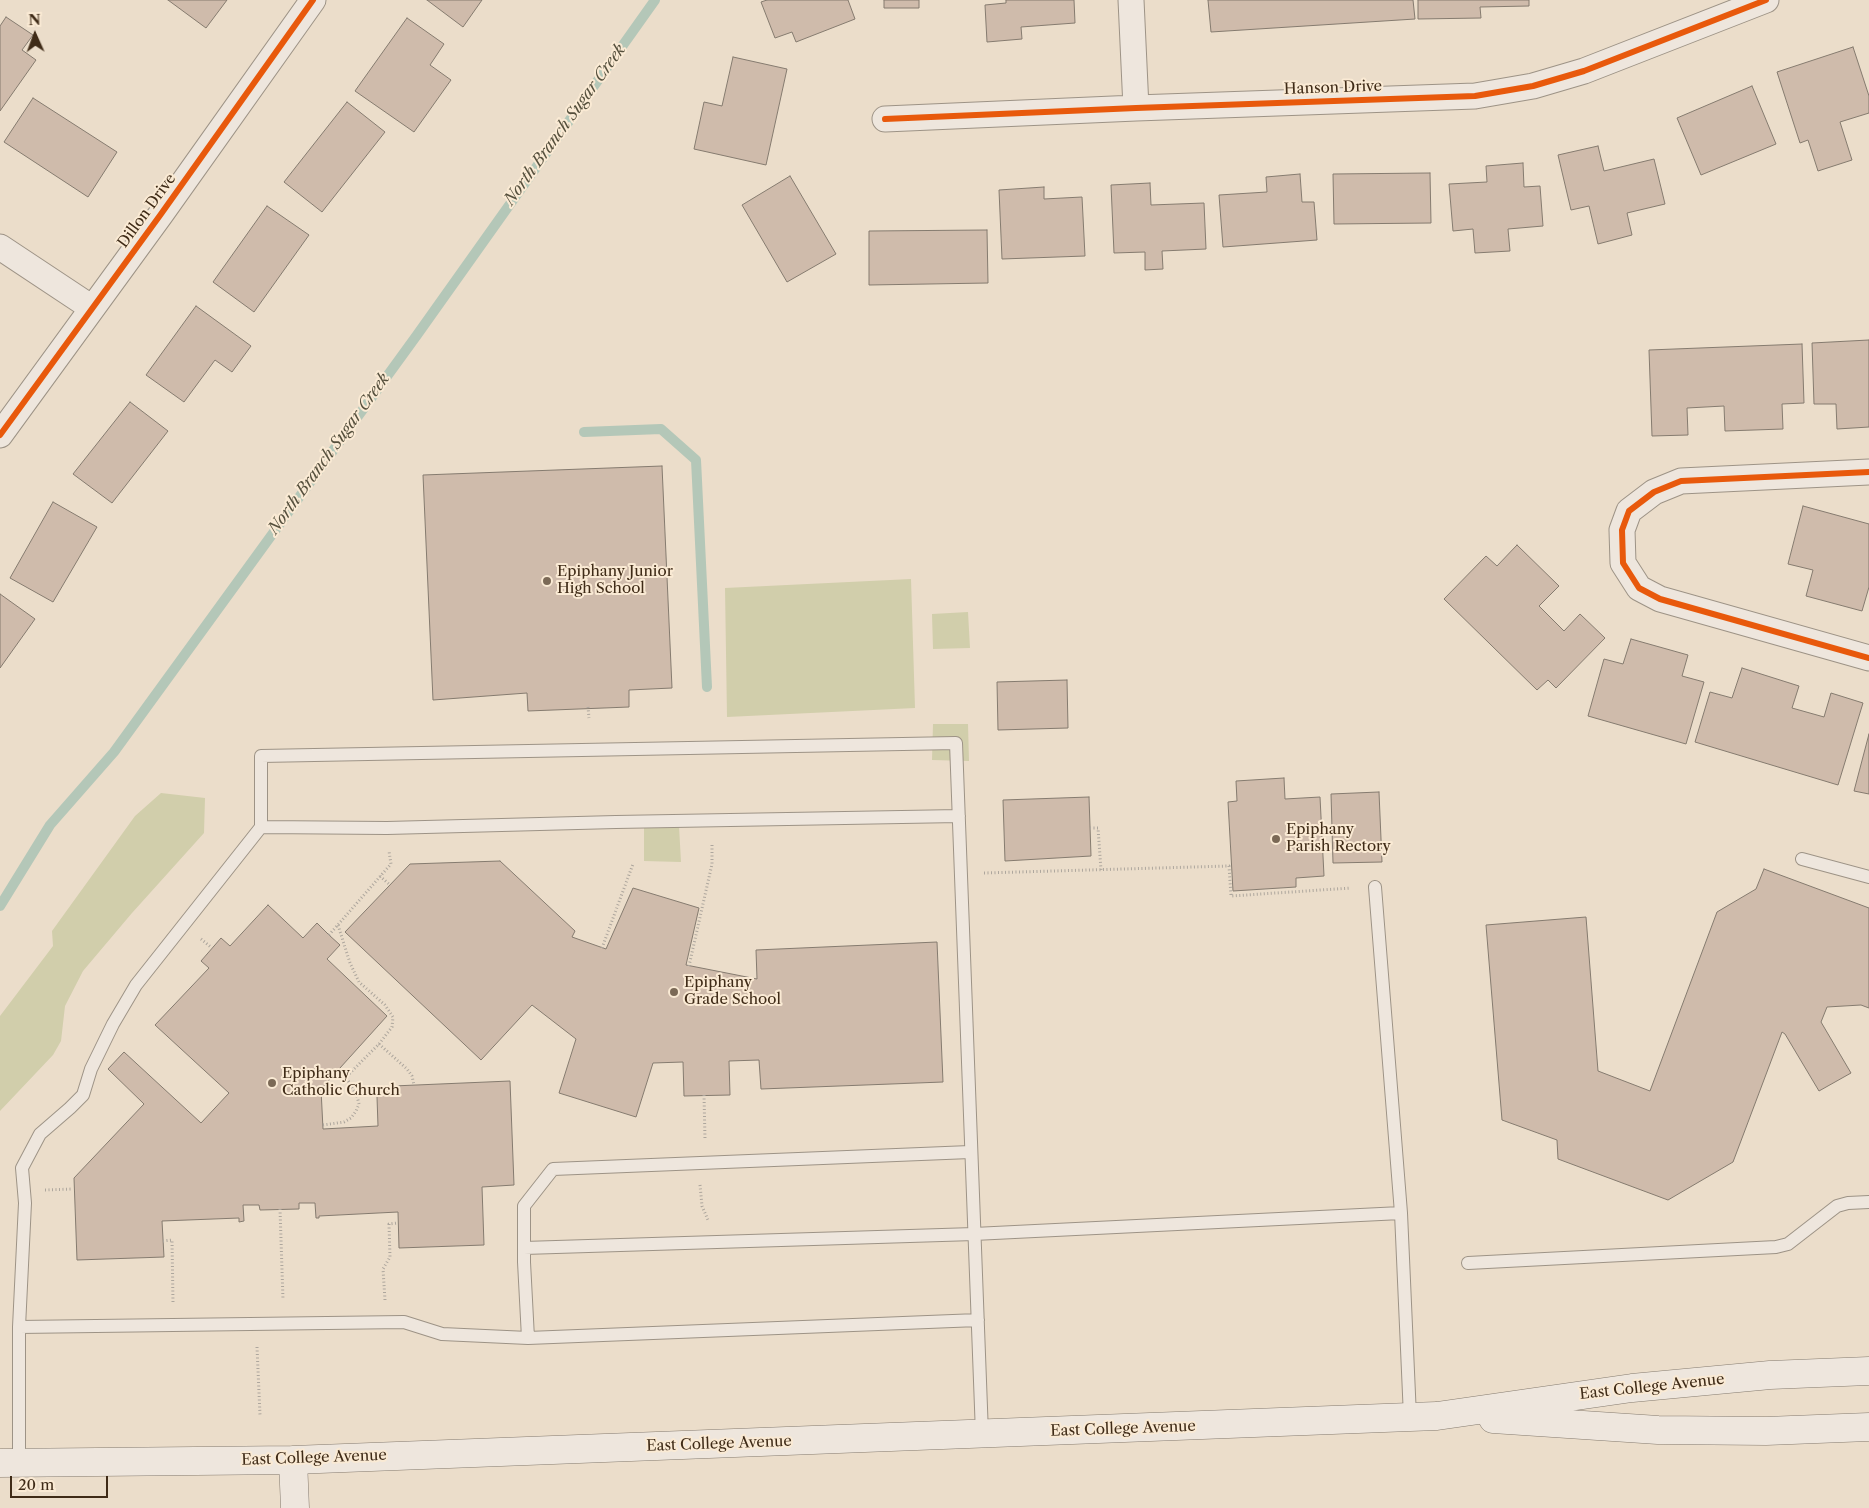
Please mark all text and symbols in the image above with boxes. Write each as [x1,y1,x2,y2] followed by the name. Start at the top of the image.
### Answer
[10,10,60,60] north arrow
[28,11,41,29] text: N
[500,41,630,209] water label: North Branch Sugar Creek
[1284,77,1382,99] street label: Hanson Drive
[114,170,180,252] street label: Dillon Drive
[264,370,394,538] water label: North Branch Sugar Creek
[557,563,673,598] place label: Epiphany Junior High School
[541,575,553,587] marker: Epiphany Junior High School
[1286,821,1391,856] place label: Epiphany Parish Rectory
[1270,833,1282,845] marker: Epiphany Parish Rectory
[684,974,781,1009] place label: Epiphany Grade School
[668,986,680,998] marker: Epiphany Grade School
[282,1065,400,1100] place label: Epiphany Catholic Church
[266,1077,278,1089] marker: Epiphany Catholic Church
[1579,1370,1725,1404] street label: East College Avenue
[1050,1417,1196,1441] street label: East College Avenue
[646,1432,792,1456] street label: East College Avenue
[241,1446,387,1470] street label: East College Avenue
[12,1466,110,1498] scale bar
[18,1475,54,1494] text: 20 m

